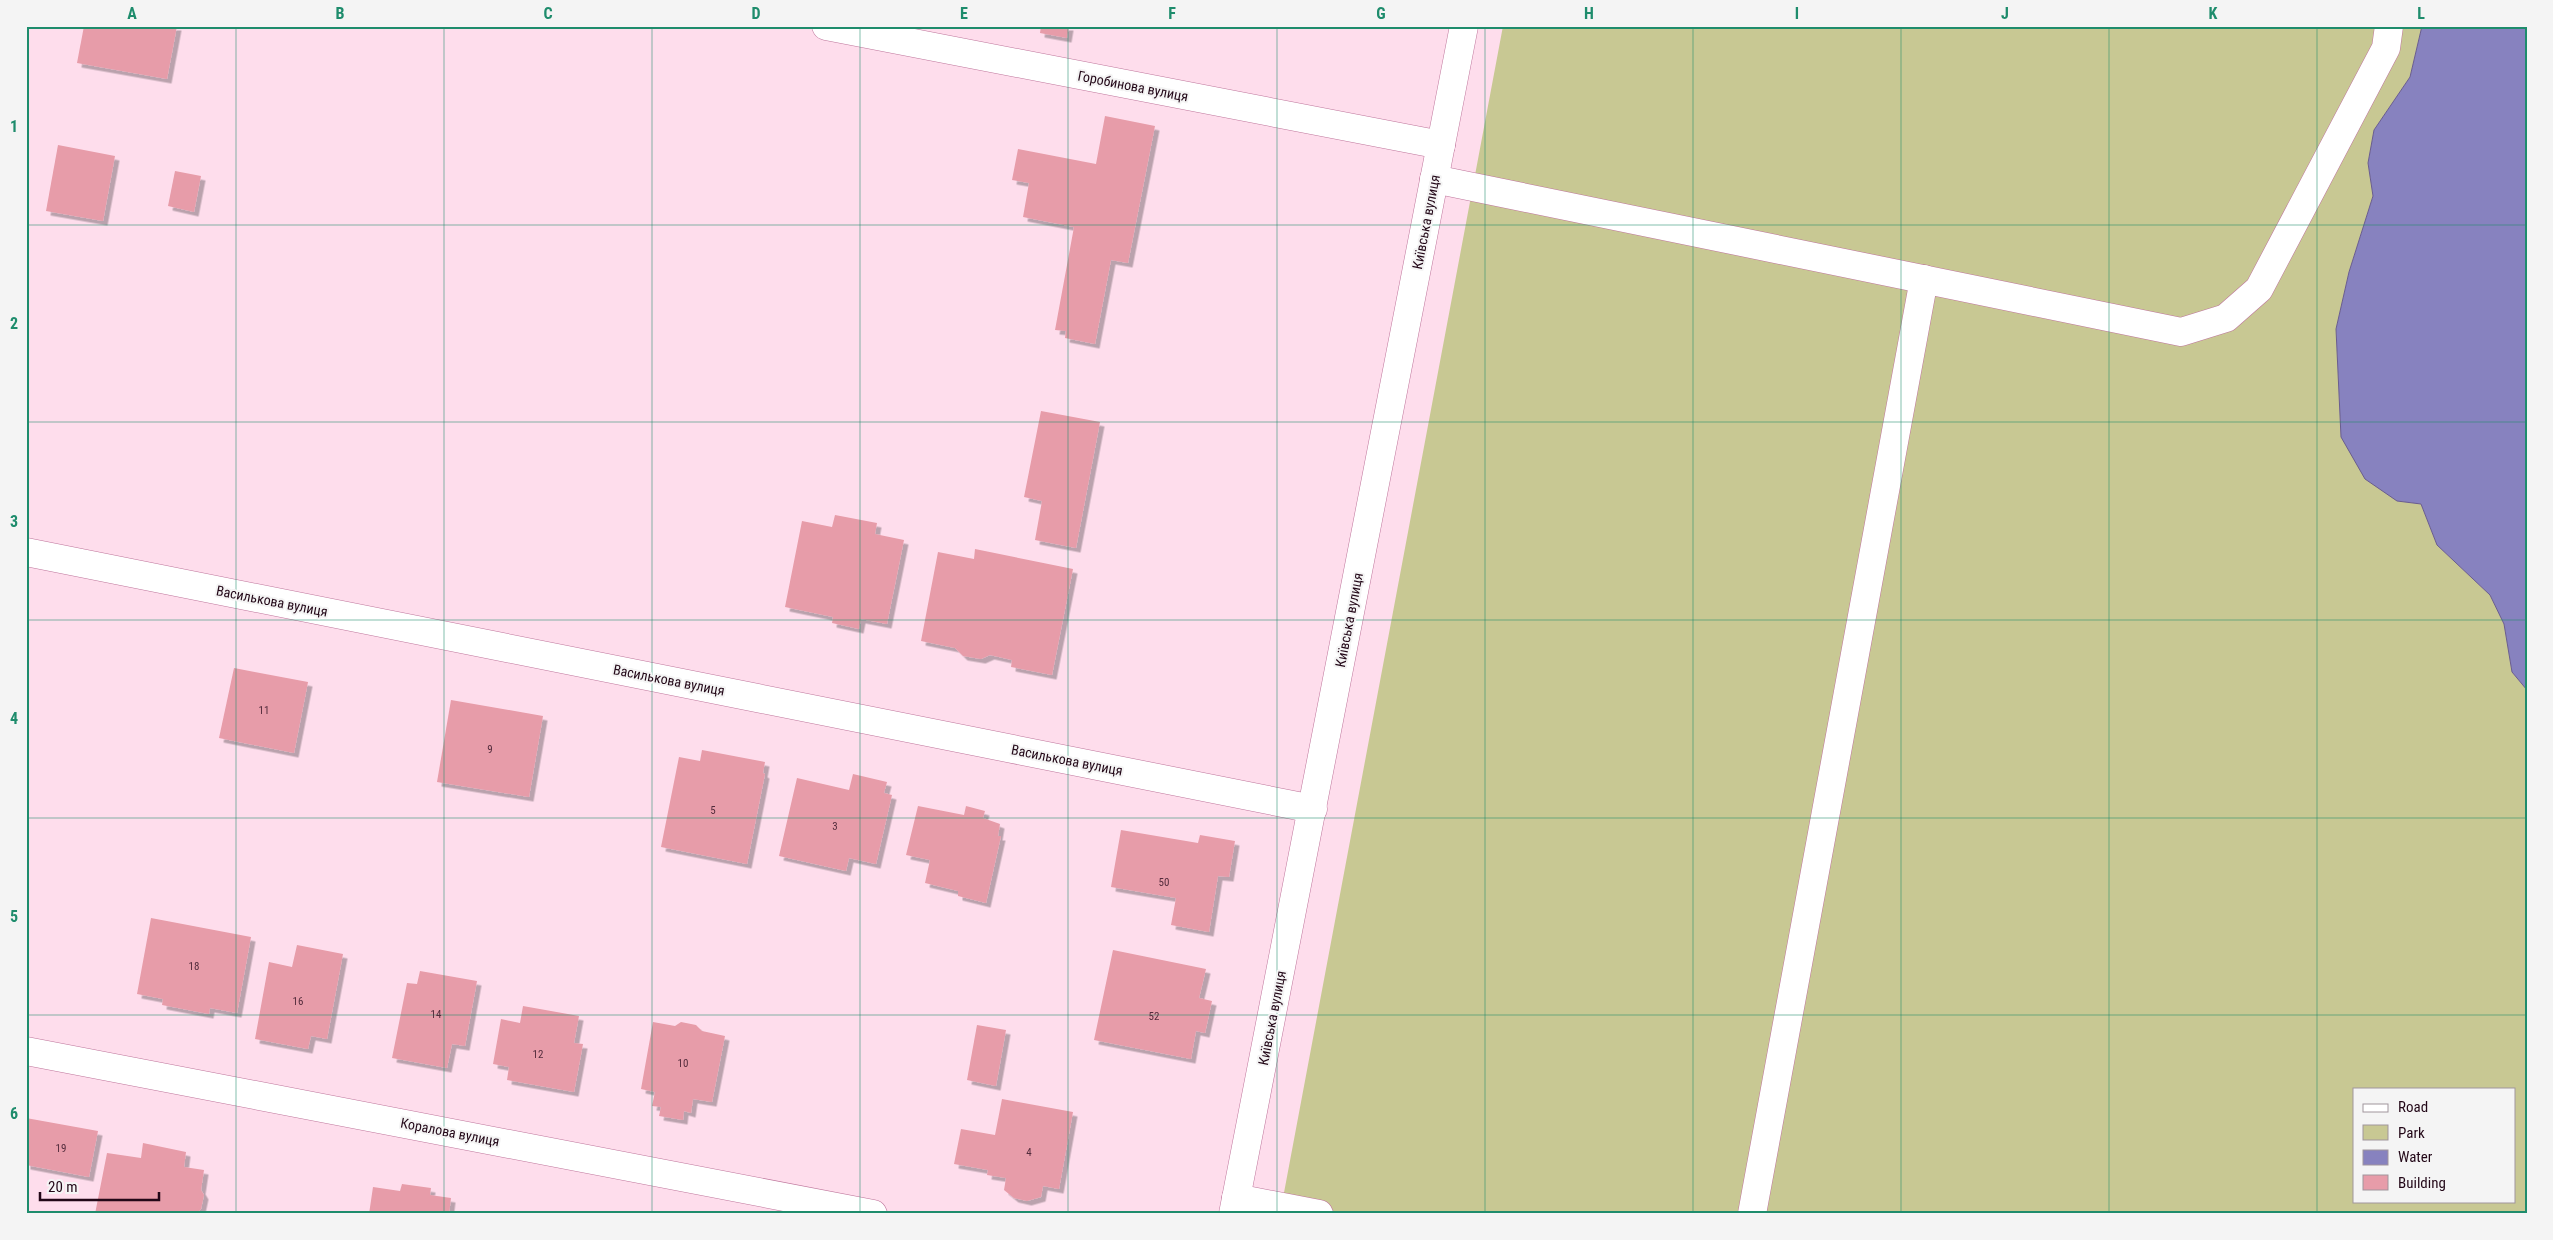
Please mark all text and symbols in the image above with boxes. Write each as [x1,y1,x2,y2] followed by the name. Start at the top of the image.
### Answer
[127,4,137,23] text: A
[336,4,345,23] text: B
[543,4,553,23] text: C
[751,4,761,23] text: D
[960,4,968,23] text: E
[1168,4,1176,23] text: F
[1376,4,1386,23] text: G
[1584,4,1594,23] text: H
[1795,4,1799,23] text: I
[2001,4,2009,23] text: J
[2209,4,2218,23] text: K
[2417,4,2425,23] text: L
[1076,67,1190,105] street label: Горобинова вулиця
[10,117,18,136] text: 1
[1409,173,1443,271] street label: Київська вулиця
[10,314,18,333] text: 2
[10,512,18,531] text: 3
[1332,571,1366,669] street label: Київська вулиця
[215,582,329,620] street label: Василькова вулиця
[612,661,726,699] street label: Василькова вулиця
[259,704,269,717] house number: 11
[10,709,18,728] text: 4
[1010,741,1124,779] street label: Василькова вулиця
[487,743,493,756] house number: 9
[710,804,716,817] house number: 5
[832,820,838,833] house number: 3
[1159,876,1169,889] house number: 50
[10,907,18,926] text: 5
[189,960,199,973] house number: 18
[1255,969,1289,1067] street label: Київська вулиця
[293,995,303,1008] house number: 16
[431,1008,442,1021] house number: 14
[1149,1010,1159,1023] house number: 52
[533,1048,543,1061] house number: 12
[678,1057,688,1070] house number: 10
[2353,1088,2516,1202] legend
[2398,1098,2428,1116] text: Road
[10,1104,18,1123] text: 6
[399,1115,501,1149] street label: Коралова вулиця
[2398,1124,2425,1142] text: Park
[56,1142,66,1155] house number: 19
[1026,1146,1032,1159] house number: 4
[2398,1148,2433,1166] text: Water
[40,1170,159,1202] scale bar
[2398,1174,2446,1192] text: Building
[48,1178,78,1196] text: 20 m

